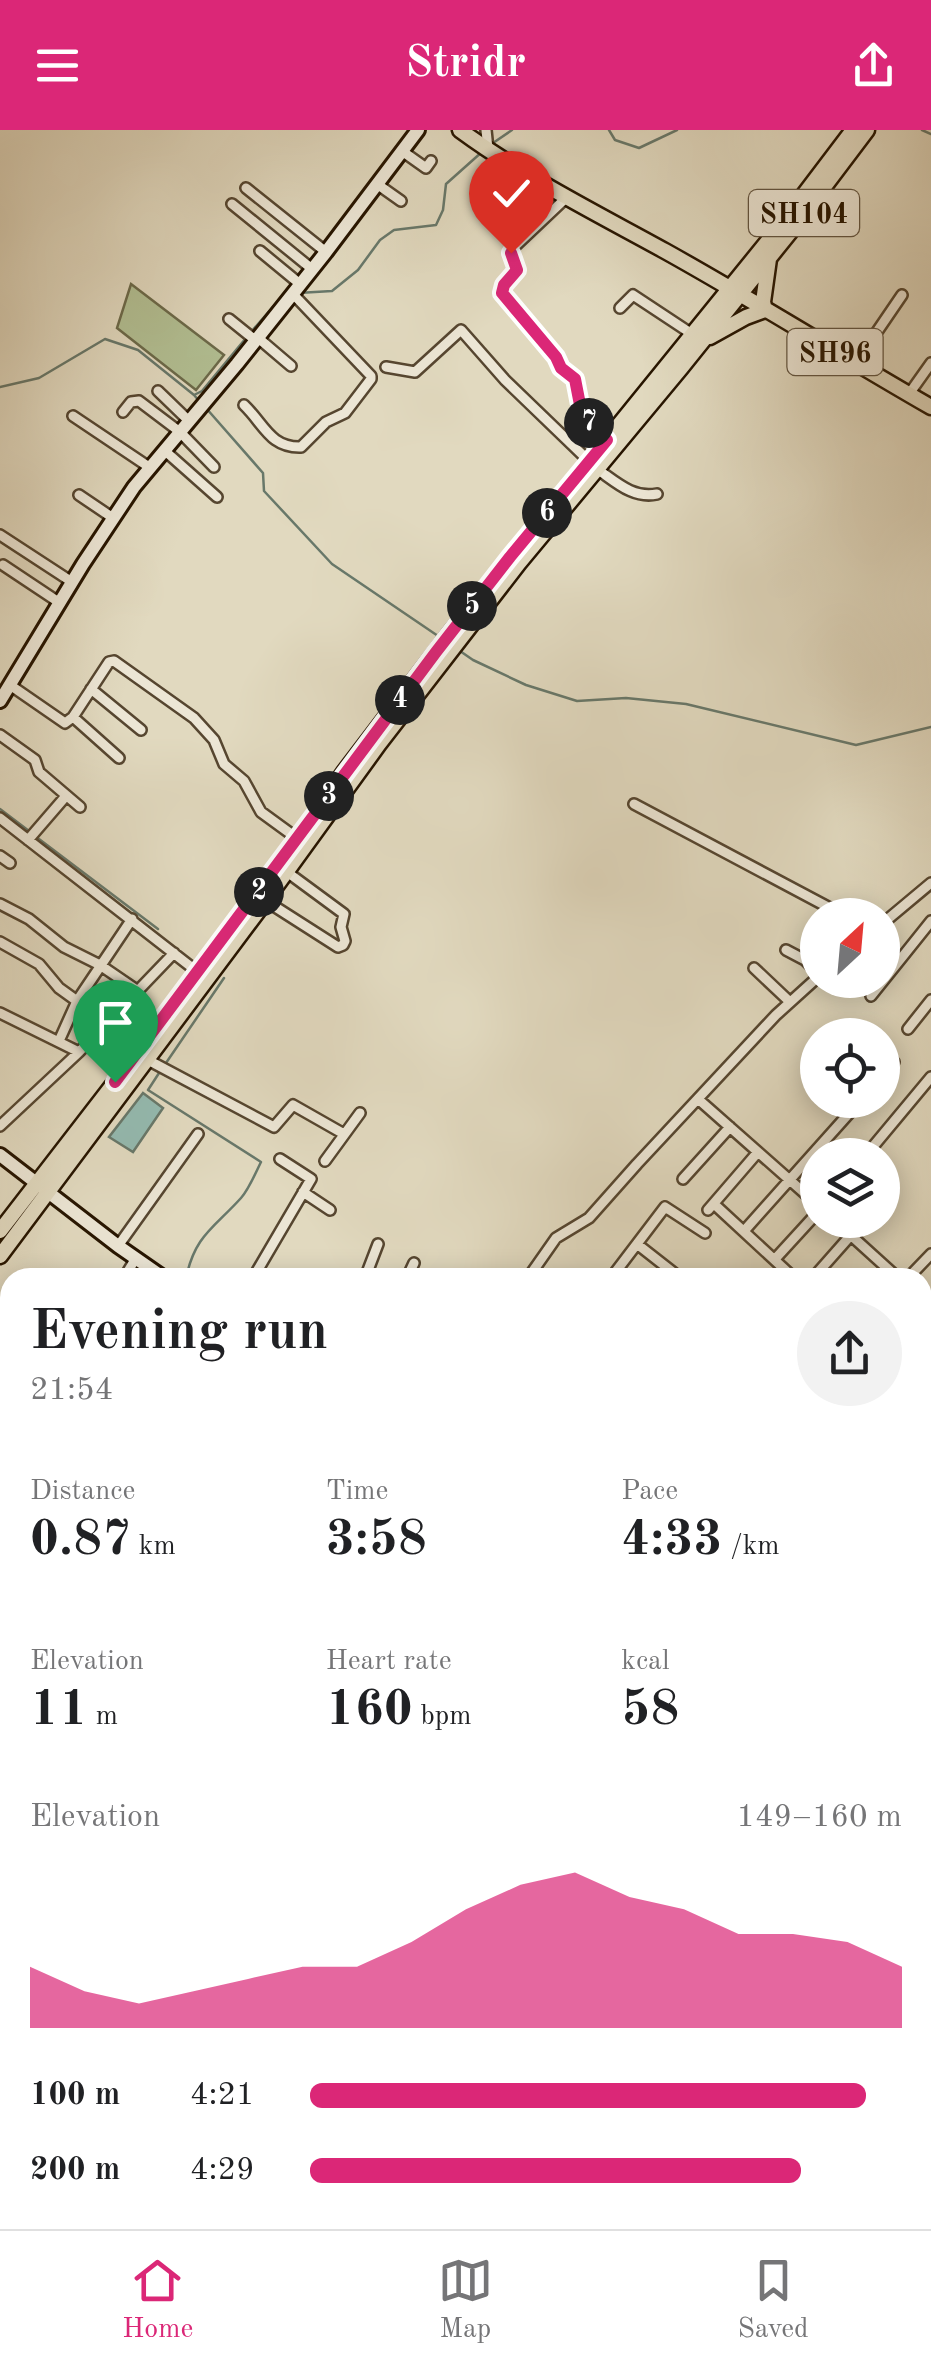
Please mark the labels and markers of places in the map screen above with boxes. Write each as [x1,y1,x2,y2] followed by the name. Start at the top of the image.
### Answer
[469,151,554,254] pin
[564,398,614,448] pin: 7
[522,488,572,538] pin: 6
[447,581,497,631] pin: 5
[375,675,425,725] pin: 4
[304,771,354,821] pin: 3
[234,867,284,917] pin: 2
[73,980,158,1083] pin

